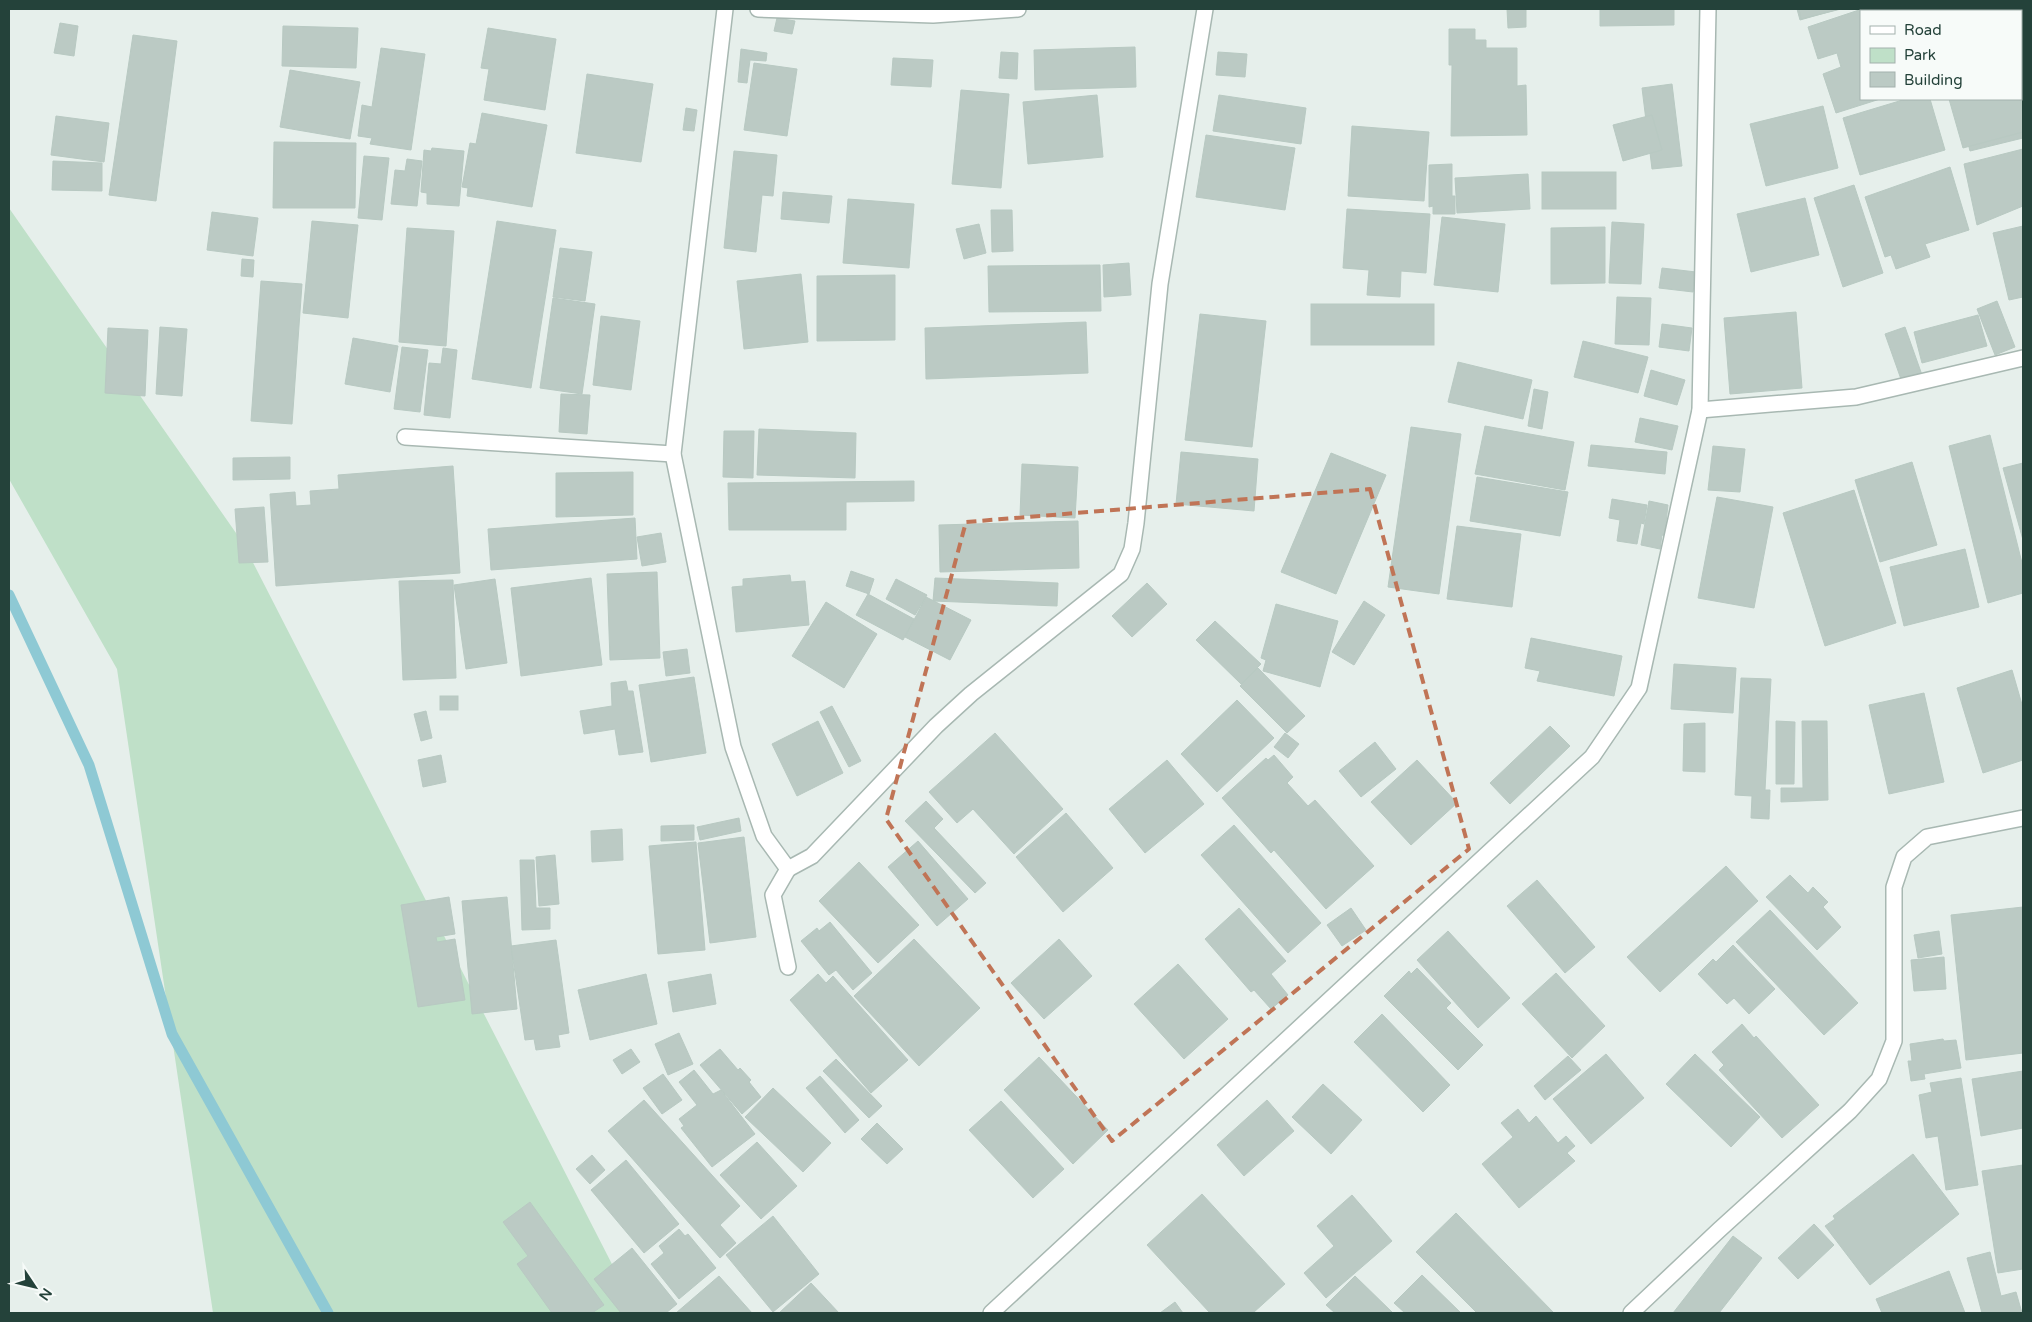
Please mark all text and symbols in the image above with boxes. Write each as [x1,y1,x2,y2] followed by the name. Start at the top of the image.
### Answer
[1860,10,2022,100] legend
[1904,21,1942,39] text: Road
[1904,46,1936,64] text: Park
[1904,71,1963,89] text: Building
[10,1262,60,1312] north arrow
[35,1285,55,1304] text: N

